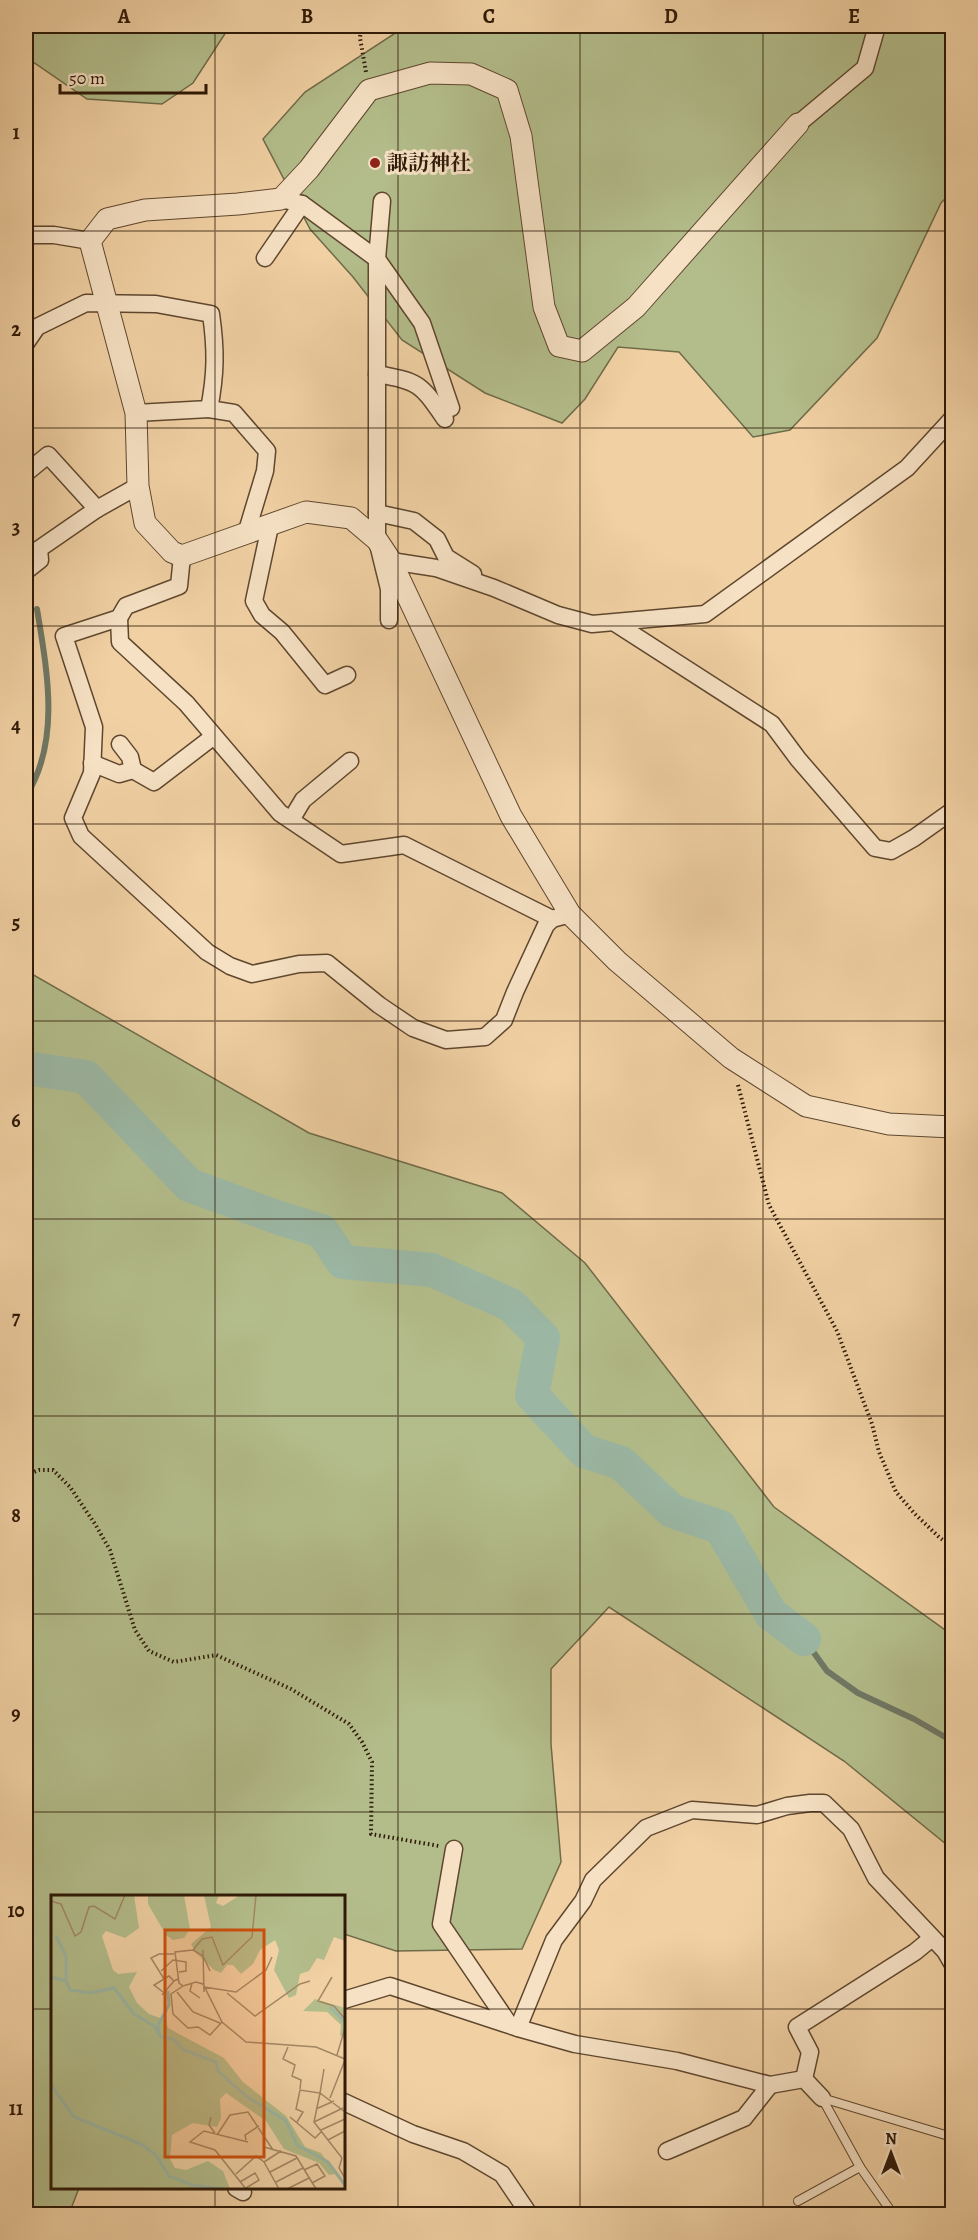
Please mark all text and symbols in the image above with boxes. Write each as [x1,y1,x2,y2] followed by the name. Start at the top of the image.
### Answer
[117,3,131,30] text: A
[301,3,313,30] text: B
[483,3,495,30] text: C
[664,3,678,30] text: D
[848,3,860,30] text: E
[60,57,206,95] scale bar
[69,66,105,90] text: 50 m
[12,119,20,146] text: 1
[387,149,471,177] place label: 諏訪神社
[368,156,382,170] marker: 諏訪神社
[11,316,21,343] text: 2
[12,514,20,541] text: 3
[11,712,21,739] text: 4
[12,909,20,936] text: 5
[11,1107,21,1134] text: 6
[12,1304,21,1331] text: 7
[11,1502,21,1529] text: 8
[11,1700,21,1727] text: 9
[51,1895,345,2189] inset map
[7,1897,25,1924] text: 10
[9,2095,23,2122] text: 11
[861,2123,921,2183] north arrow
[885,2128,897,2150] text: N

